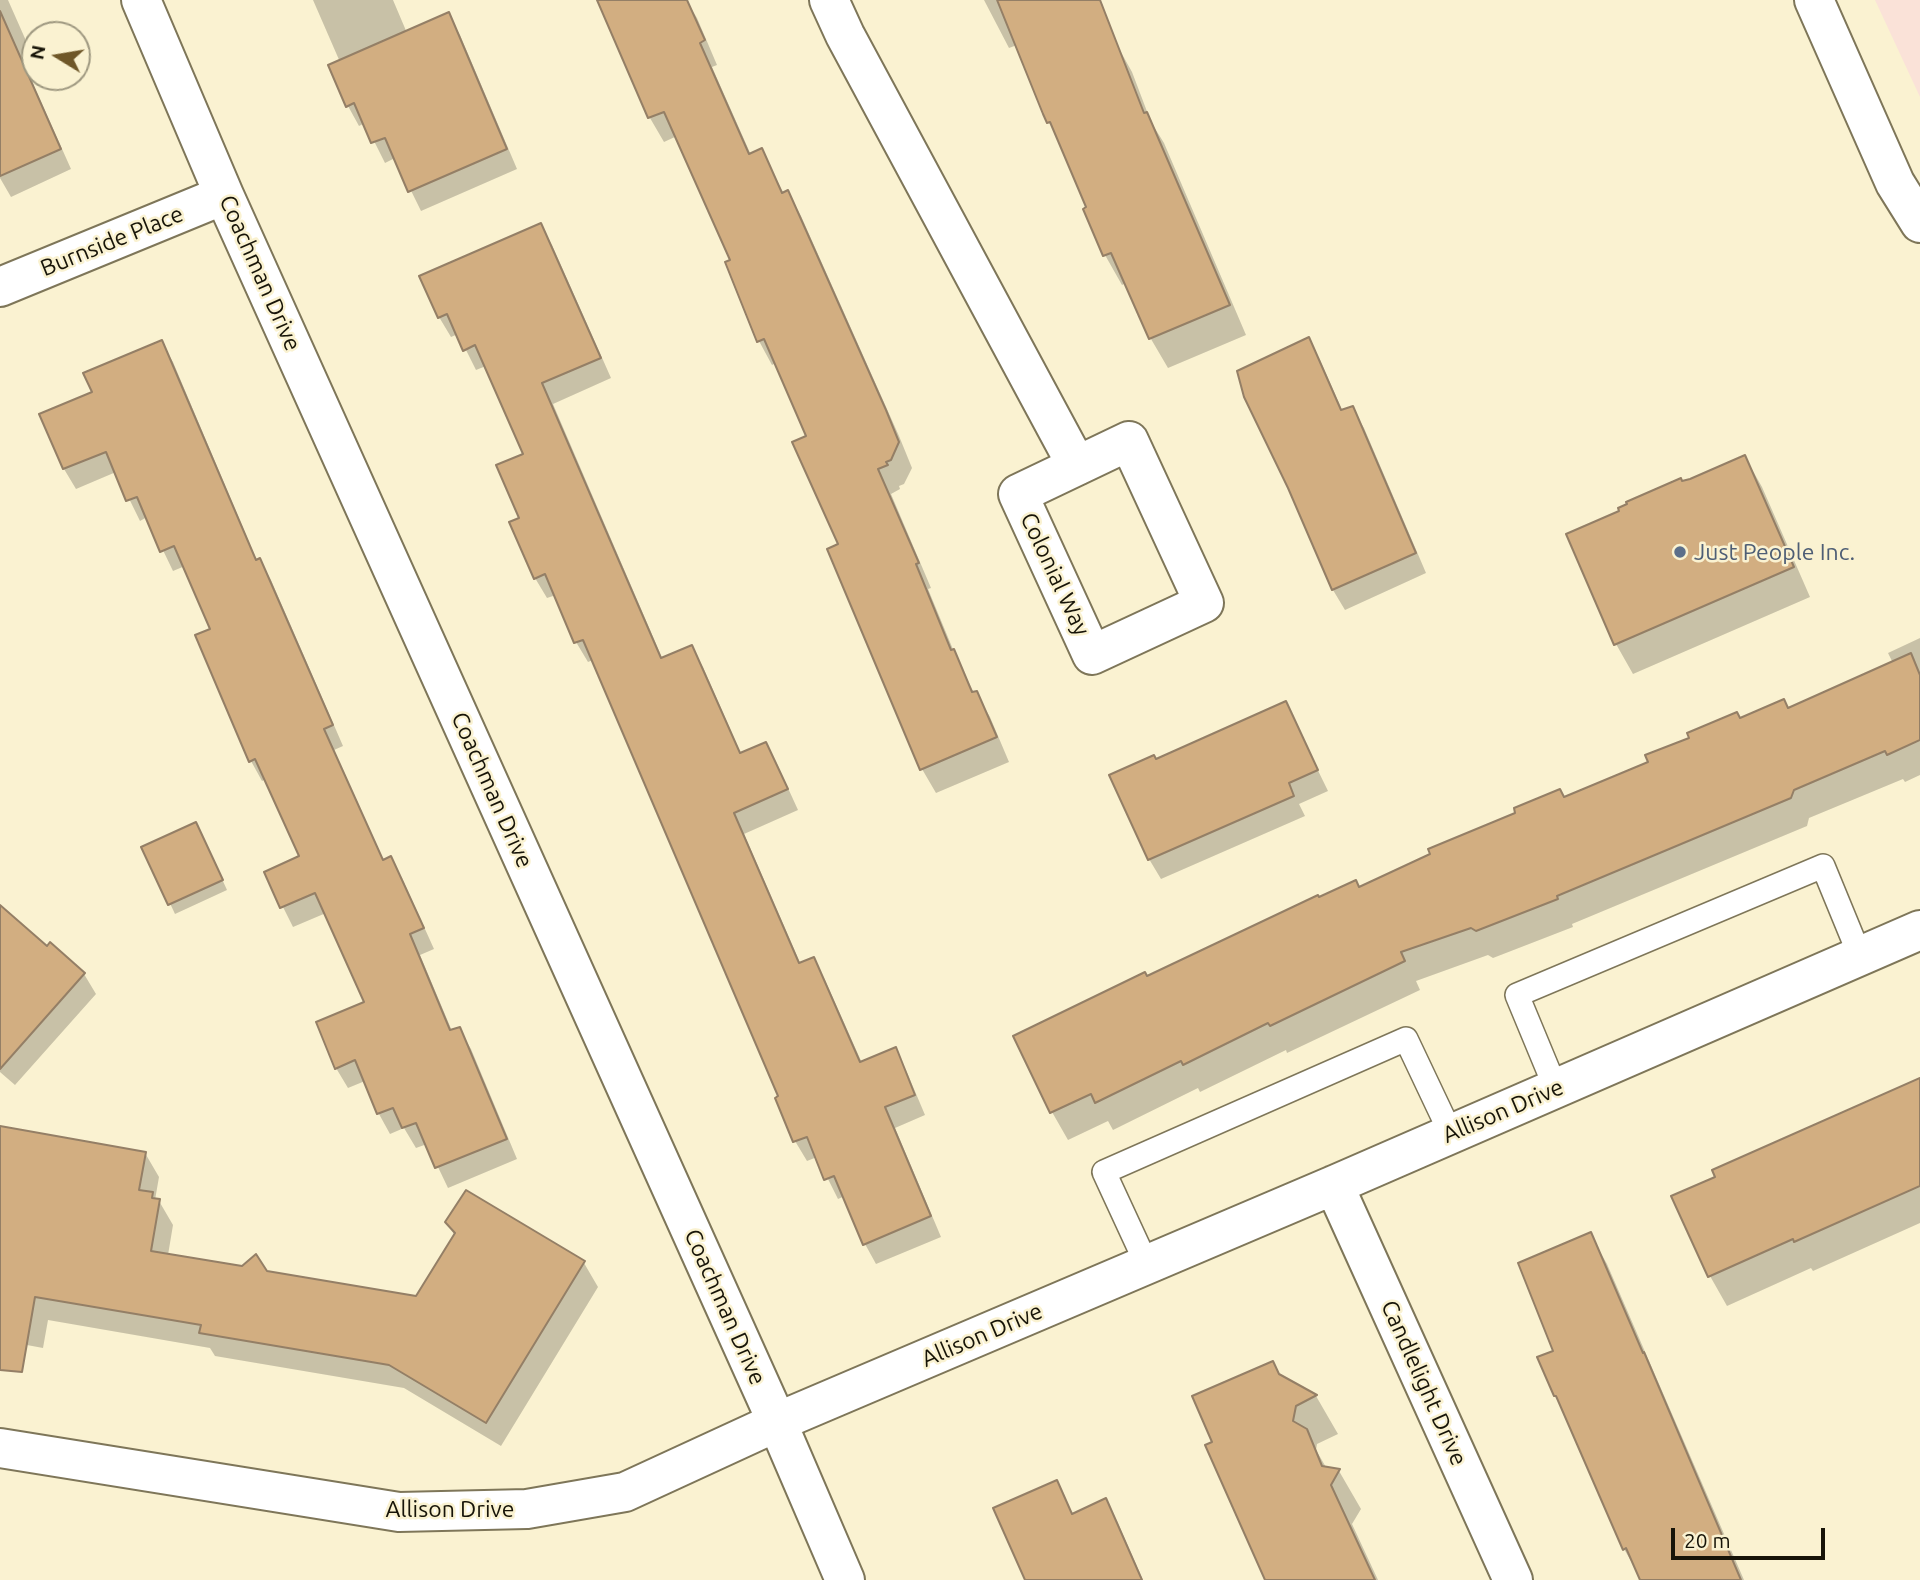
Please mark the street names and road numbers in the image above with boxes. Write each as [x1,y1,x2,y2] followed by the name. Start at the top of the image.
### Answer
[213,191,307,355] street label: Coachman Drive
[37,200,187,282] street label: Burnside Place
[1014,508,1096,640] street label: Colonial Way
[445,708,539,872] street label: Coachman Drive
[1438,1073,1568,1149] street label: Allison Drive
[678,1225,772,1389] street label: Coachman Drive
[1375,1296,1473,1470] street label: Candlelight Drive
[917,1297,1047,1373] street label: Allison Drive
[386,1495,514,1523] street label: Allison Drive

